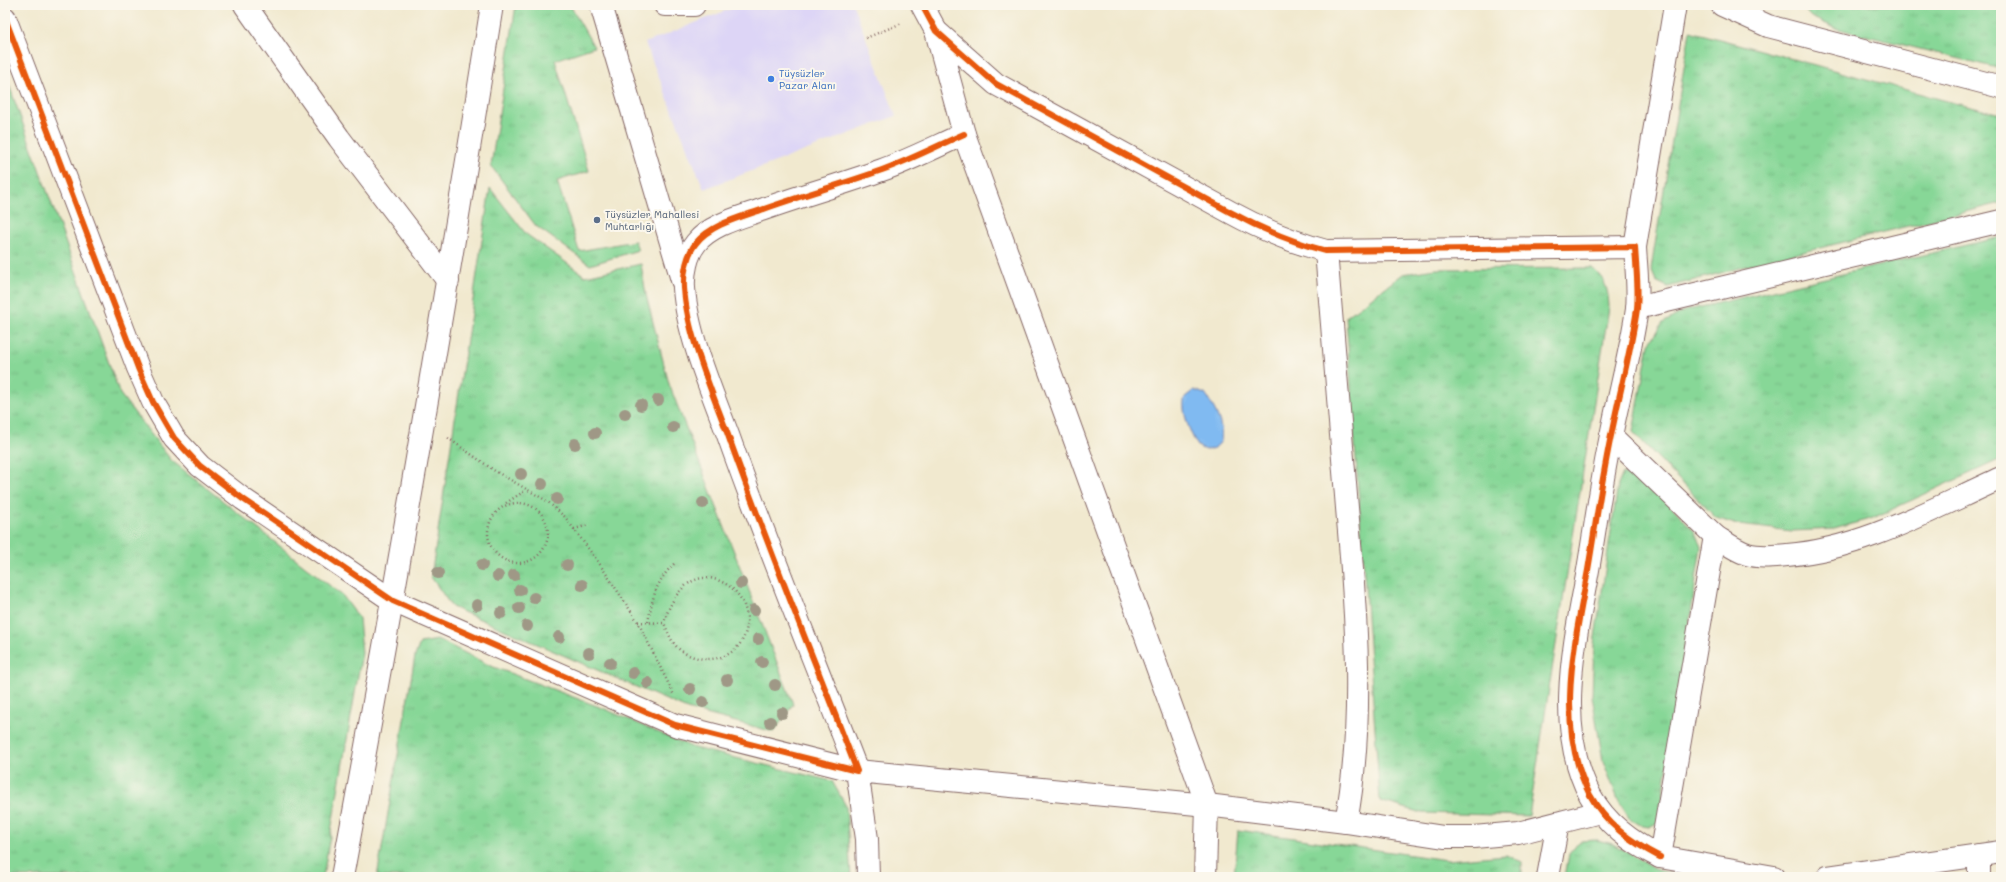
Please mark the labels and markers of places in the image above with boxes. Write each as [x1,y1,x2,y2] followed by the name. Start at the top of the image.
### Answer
[779,66,836,92] place label: Tüysüzler Pazar Alanı
[766,74,776,84] marker: Tüysüzler Pazar Alanı
[605,207,699,233] place label: Tüysüzler Mahallesi Muhtarlığı
[592,215,602,225] marker: Tüysüzler Mahallesi Muhtarlığı

